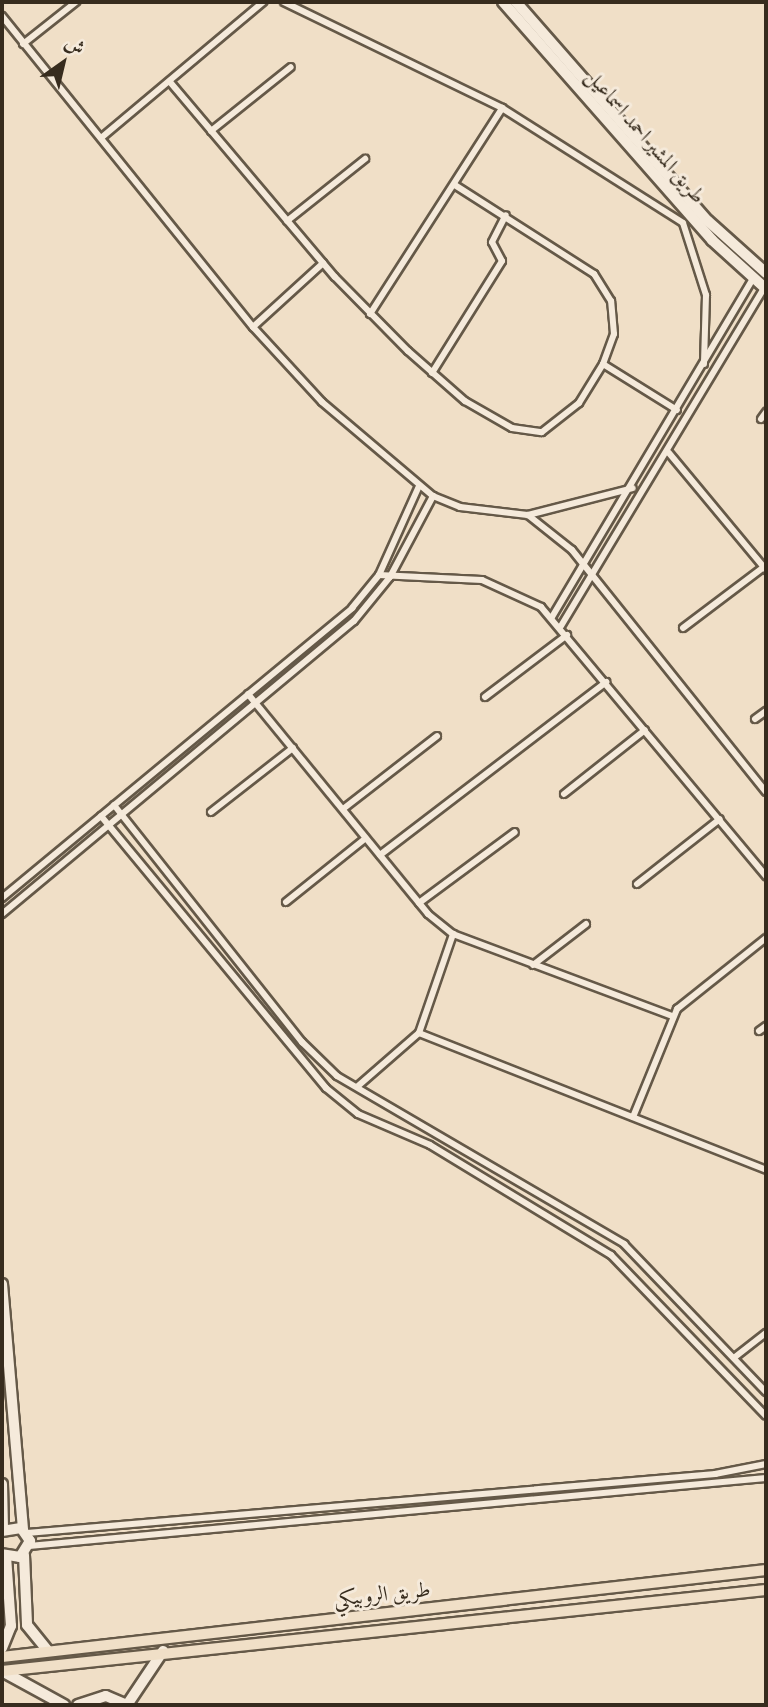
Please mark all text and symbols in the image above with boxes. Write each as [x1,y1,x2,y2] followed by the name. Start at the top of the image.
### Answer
[28,28,98,98] north arrow
[61,31,89,60] text: ش
[581,64,711,208] street label: طريق المشير احمد اسماعيل
[332,1576,432,1612] street label: طريق الروبيكي

